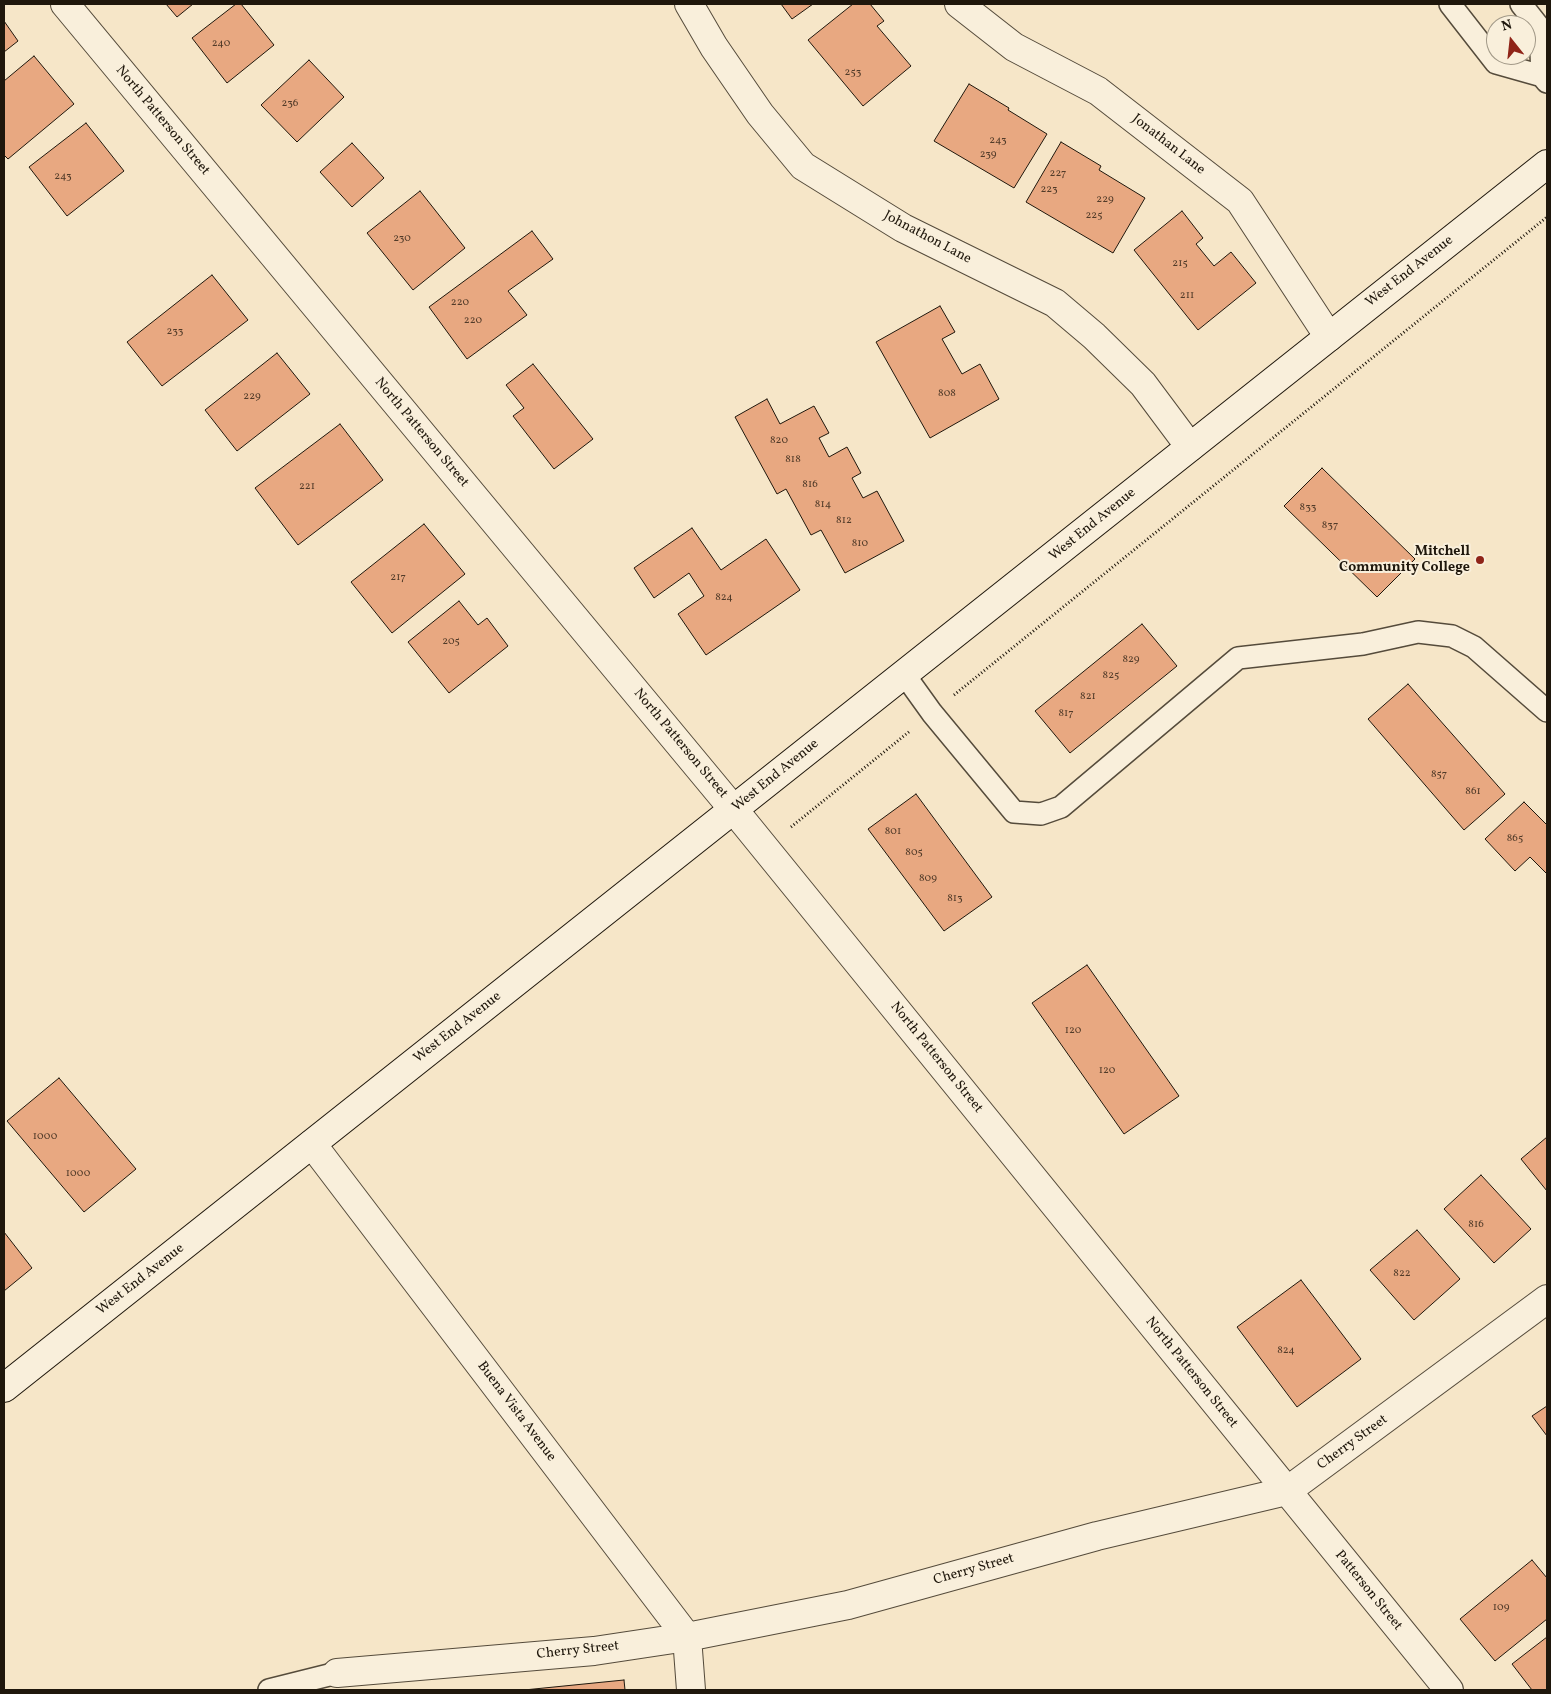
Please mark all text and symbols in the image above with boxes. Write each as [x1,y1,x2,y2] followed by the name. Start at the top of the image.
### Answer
[1486,15,1536,65] north arrow
[1499,16,1515,37] text: N
[212,37,230,51] house number: 240
[111,63,213,179] street label: North Patterson Street
[845,66,861,80] house number: 253
[282,97,298,111] house number: 236
[1128,111,1208,179] street label: Jonathan Lane
[989,134,1007,148] house number: 243
[980,148,996,162] house number: 239
[1050,167,1066,181] house number: 227
[54,170,72,184] house number: 243
[1040,183,1058,197] house number: 223
[1096,193,1114,207] house number: 229
[880,208,974,268] street label: Johnathon Lane
[1085,209,1103,223] house number: 225
[393,232,411,246] house number: 230
[1363,233,1457,311] street label: West End Avenue
[1172,257,1188,271] house number: 215
[1180,289,1194,303] house number: 211
[451,296,469,310] house number: 220
[464,314,482,328] house number: 220
[167,325,183,339] house number: 233
[370,375,472,491] street label: North Patterson Street
[938,387,956,401] house number: 808
[243,390,261,404] house number: 229
[770,434,788,448] house number: 820
[785,453,801,467] house number: 818
[802,478,818,492] house number: 816
[299,480,315,494] house number: 221
[1046,485,1140,565] street label: West End Avenue
[815,498,831,512] house number: 814
[1300,501,1316,515] house number: 833
[836,514,852,528] house number: 812
[1322,519,1338,533] house number: 837
[852,537,868,551] house number: 810
[1339,544,1470,576] place label: Mitchell Community College
[1474,554,1486,566] marker: Mitchell Community College
[390,571,406,585] house number: 217
[715,591,733,605] house number: 824
[442,635,460,649] house number: 205
[1122,653,1140,667] house number: 829
[1103,669,1119,683] house number: 825
[629,686,731,802] street label: North Patterson Street
[1080,690,1096,704] house number: 821
[1058,707,1074,721] house number: 817
[729,736,823,816] street label: West End Avenue
[1431,768,1447,782] house number: 857
[1465,785,1481,799] house number: 861
[885,825,901,839] house number: 801
[1507,832,1523,846] house number: 865
[905,846,923,860] house number: 805
[919,872,937,886] house number: 809
[947,892,963,906] house number: 813
[411,989,505,1067] street label: West End Avenue
[886,999,986,1117] street label: North Patterson Street
[1065,1024,1081,1038] house number: 120
[1099,1064,1115,1078] house number: 120
[33,1130,57,1144] house number: 1000
[66,1167,90,1181] house number: 1000
[1468,1218,1484,1232] house number: 816
[94,1241,188,1319] street label: West End Avenue
[1393,1267,1411,1281] house number: 822
[1141,1314,1241,1432] street label: North Patterson Street
[1277,1344,1295,1358] house number: 824
[473,1359,559,1465] street label: Buena Vista Avenue
[1315,1412,1391,1474] street label: Cherry Street
[1331,1548,1405,1634] street label: Patterson Street
[932,1550,1016,1590] street label: Cherry Street
[1493,1601,1509,1615] house number: 109
[536,1638,620,1664] street label: Cherry Street

